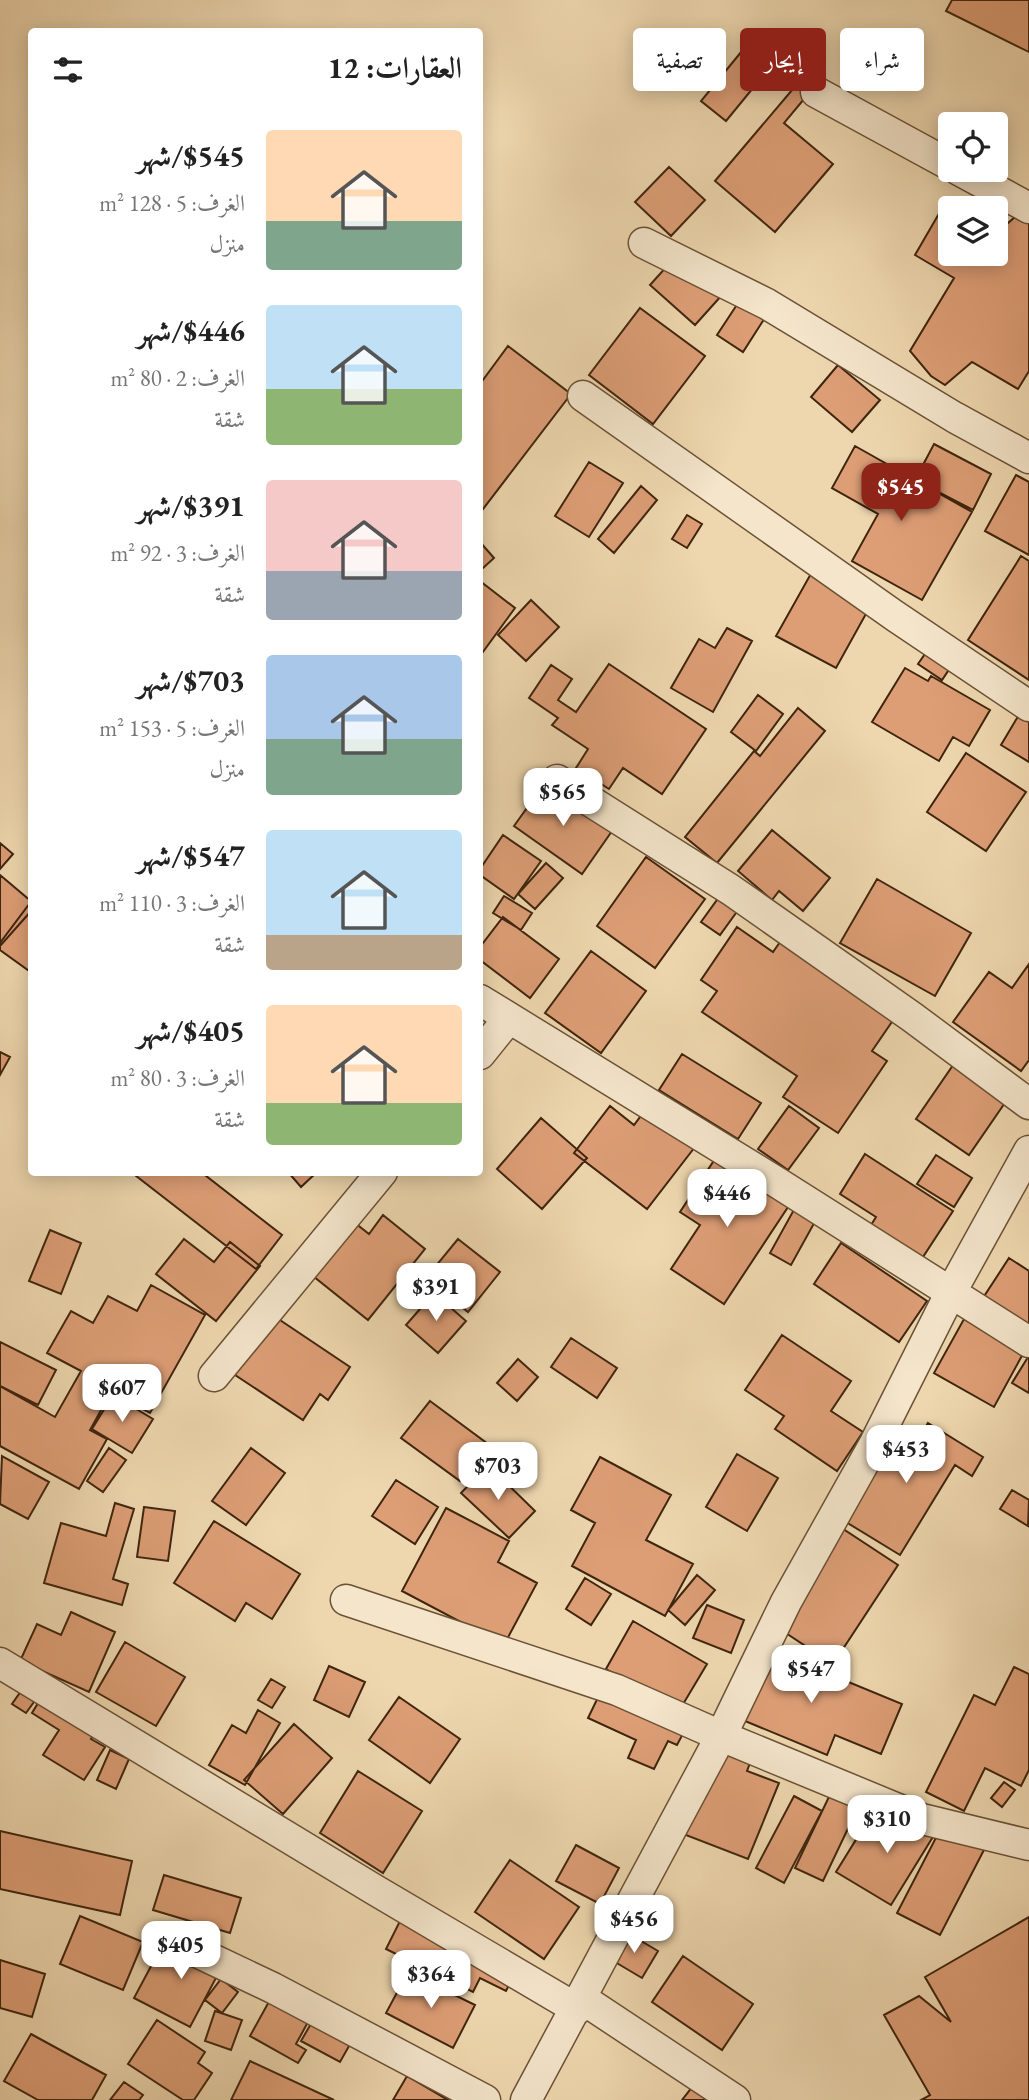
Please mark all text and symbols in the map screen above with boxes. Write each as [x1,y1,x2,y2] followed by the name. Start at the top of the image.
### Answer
[633,28,726,91] chip: تصفية
[740,28,826,91] chip: إيجار
[840,28,924,91] chip: شراء
[327,48,462,87] text: العقارات: 12
[49,51,87,89] icon: filters
[938,112,1008,266] map controls
[938,112,1008,182] button: locate
[137,136,245,175] text: $545/شهر
[322,158,406,242] icon: home
[99,188,245,218] text: الغرف: 5 · 128 m²
[938,196,1008,266] button: layers
[210,229,245,259] text: منزل
[137,311,245,350] text: $446/شهر
[322,333,406,417] icon: home
[110,363,245,393] text: الغرف: 2 · 80 m²
[215,404,245,434] text: شقة
[860,463,942,523] pin: $545
[877,471,925,501] text: $545
[137,486,245,525] text: $391/شهر
[322,508,406,592] icon: home
[110,538,245,568] text: الغرف: 3 · 92 m²
[215,579,245,609] text: شقة
[137,661,245,700] text: $703/شهر
[322,683,406,767] icon: home
[99,713,245,743] text: الغرف: 5 · 153 m²
[210,754,245,784] text: منزل
[522,768,604,828] pin: $565
[539,776,587,806] text: $565
[137,836,245,875] text: $547/شهر
[322,858,406,942] icon: home
[99,888,245,918] text: الغرف: 3 · 110 m²
[215,929,245,959] text: شقة
[137,1011,245,1050] text: $405/شهر
[322,1033,406,1117] icon: home
[110,1063,245,1093] text: الغرف: 3 · 80 m²
[215,1104,245,1134] text: شقة
[686,1170,768,1229] pin: $446
[703,1177,751,1207] text: $446
[395,1264,477,1323] pin: $391
[412,1271,460,1301] text: $391
[81,1364,163,1424] pin: $607
[98,1372,146,1402] text: $607
[865,1426,947,1485] pin: $453
[882,1433,930,1463] text: $453
[457,1442,539,1502] pin: $703
[474,1450,522,1480] text: $703
[770,1646,852,1705] pin: $547
[787,1653,835,1683] text: $547
[846,1796,928,1855] pin: $310
[863,1803,911,1833] text: $310
[593,1896,675,1955] pin: $456
[610,1903,658,1933] text: $456
[140,1922,222,1981] pin: $405
[157,1929,205,1959] text: $405
[390,1951,472,2010] pin: $364
[407,1958,455,1988] text: $364

